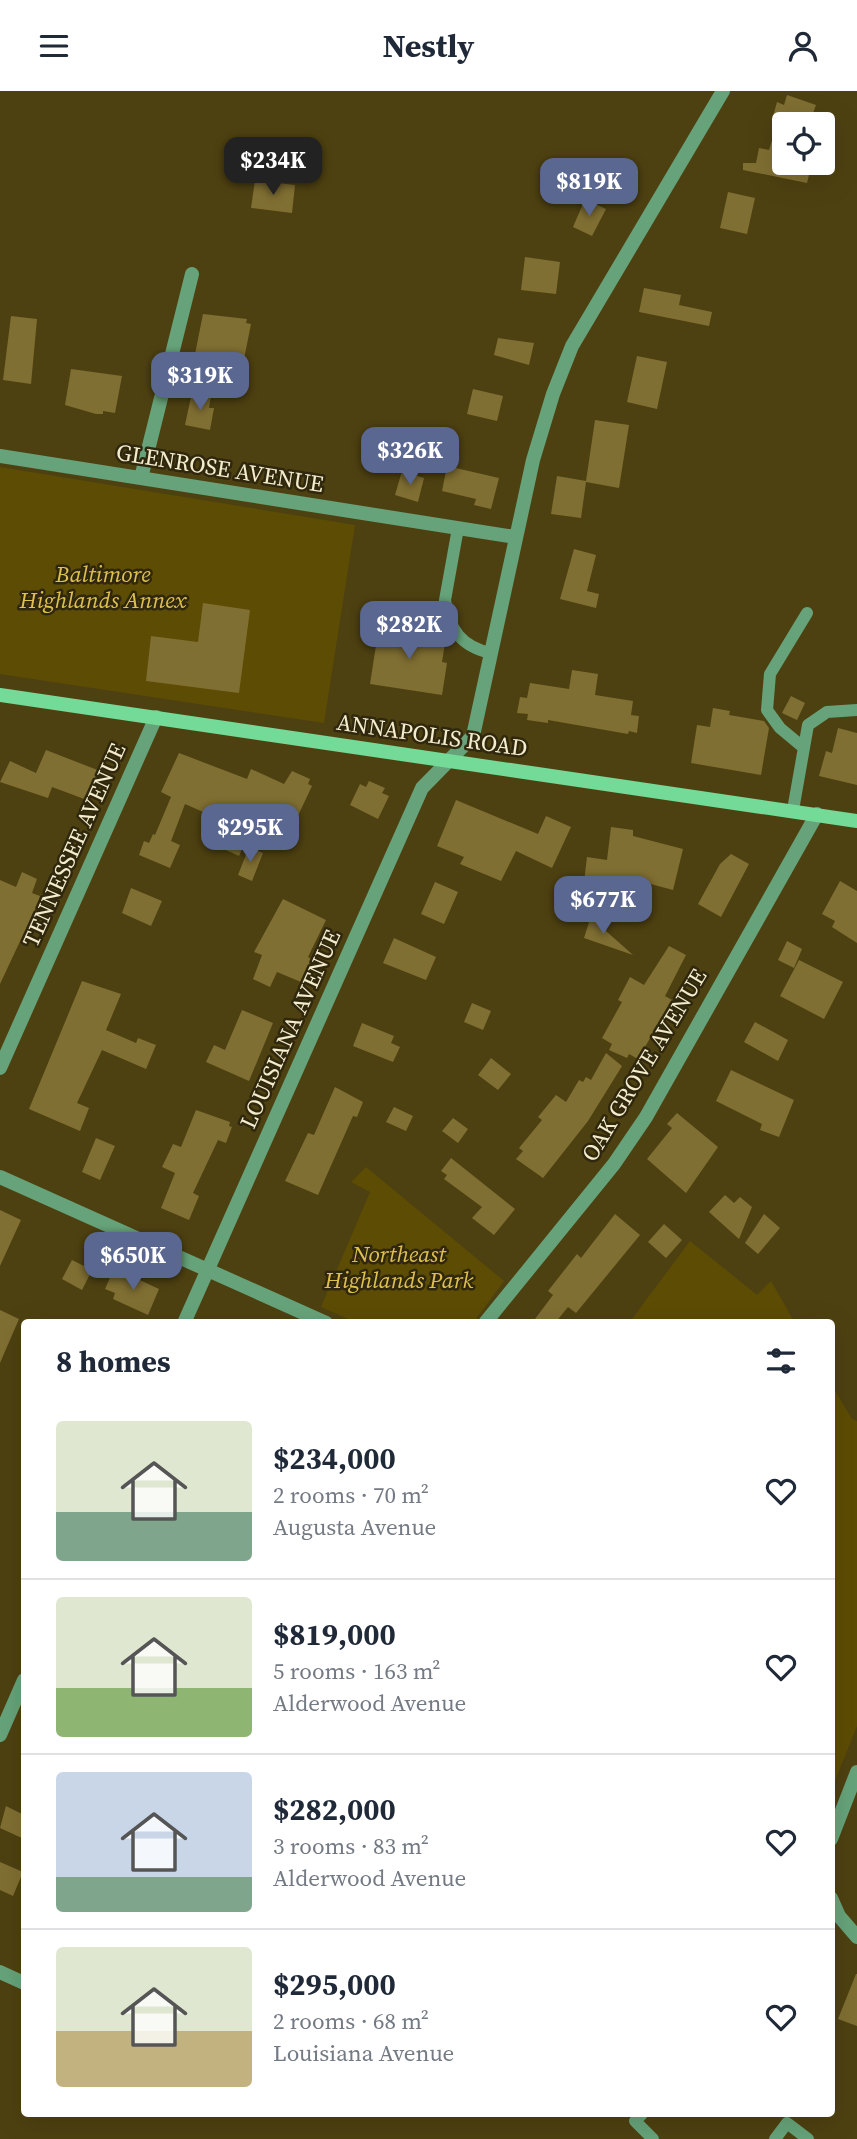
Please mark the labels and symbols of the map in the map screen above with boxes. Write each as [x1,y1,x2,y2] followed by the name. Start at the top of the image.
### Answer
[224,137,322,197] pin: $234K
[540,159,638,218] pin: $819K
[151,353,249,412] pin: $319K
[361,427,459,487] pin: $326K
[114,436,326,500] street label: GLENROSE AVENUE
[19,558,188,616] park label: Baltimore Highlands Annex
[360,601,458,661] pin: $282K
[335,706,529,764] street label: ANNAPOLIS ROAD
[15,738,133,952] street label: TENNESSEE AVENUE
[201,805,299,864] pin: $295K
[554,877,652,936] pin: $677K
[232,925,348,1133] street label: LOUISIANA AVENUE
[574,962,714,1167] street label: OAK GROVE AVENUE
[84,1233,182,1292] pin: $650K
[324,1238,474,1296] park label: Northeast Highlands Park

